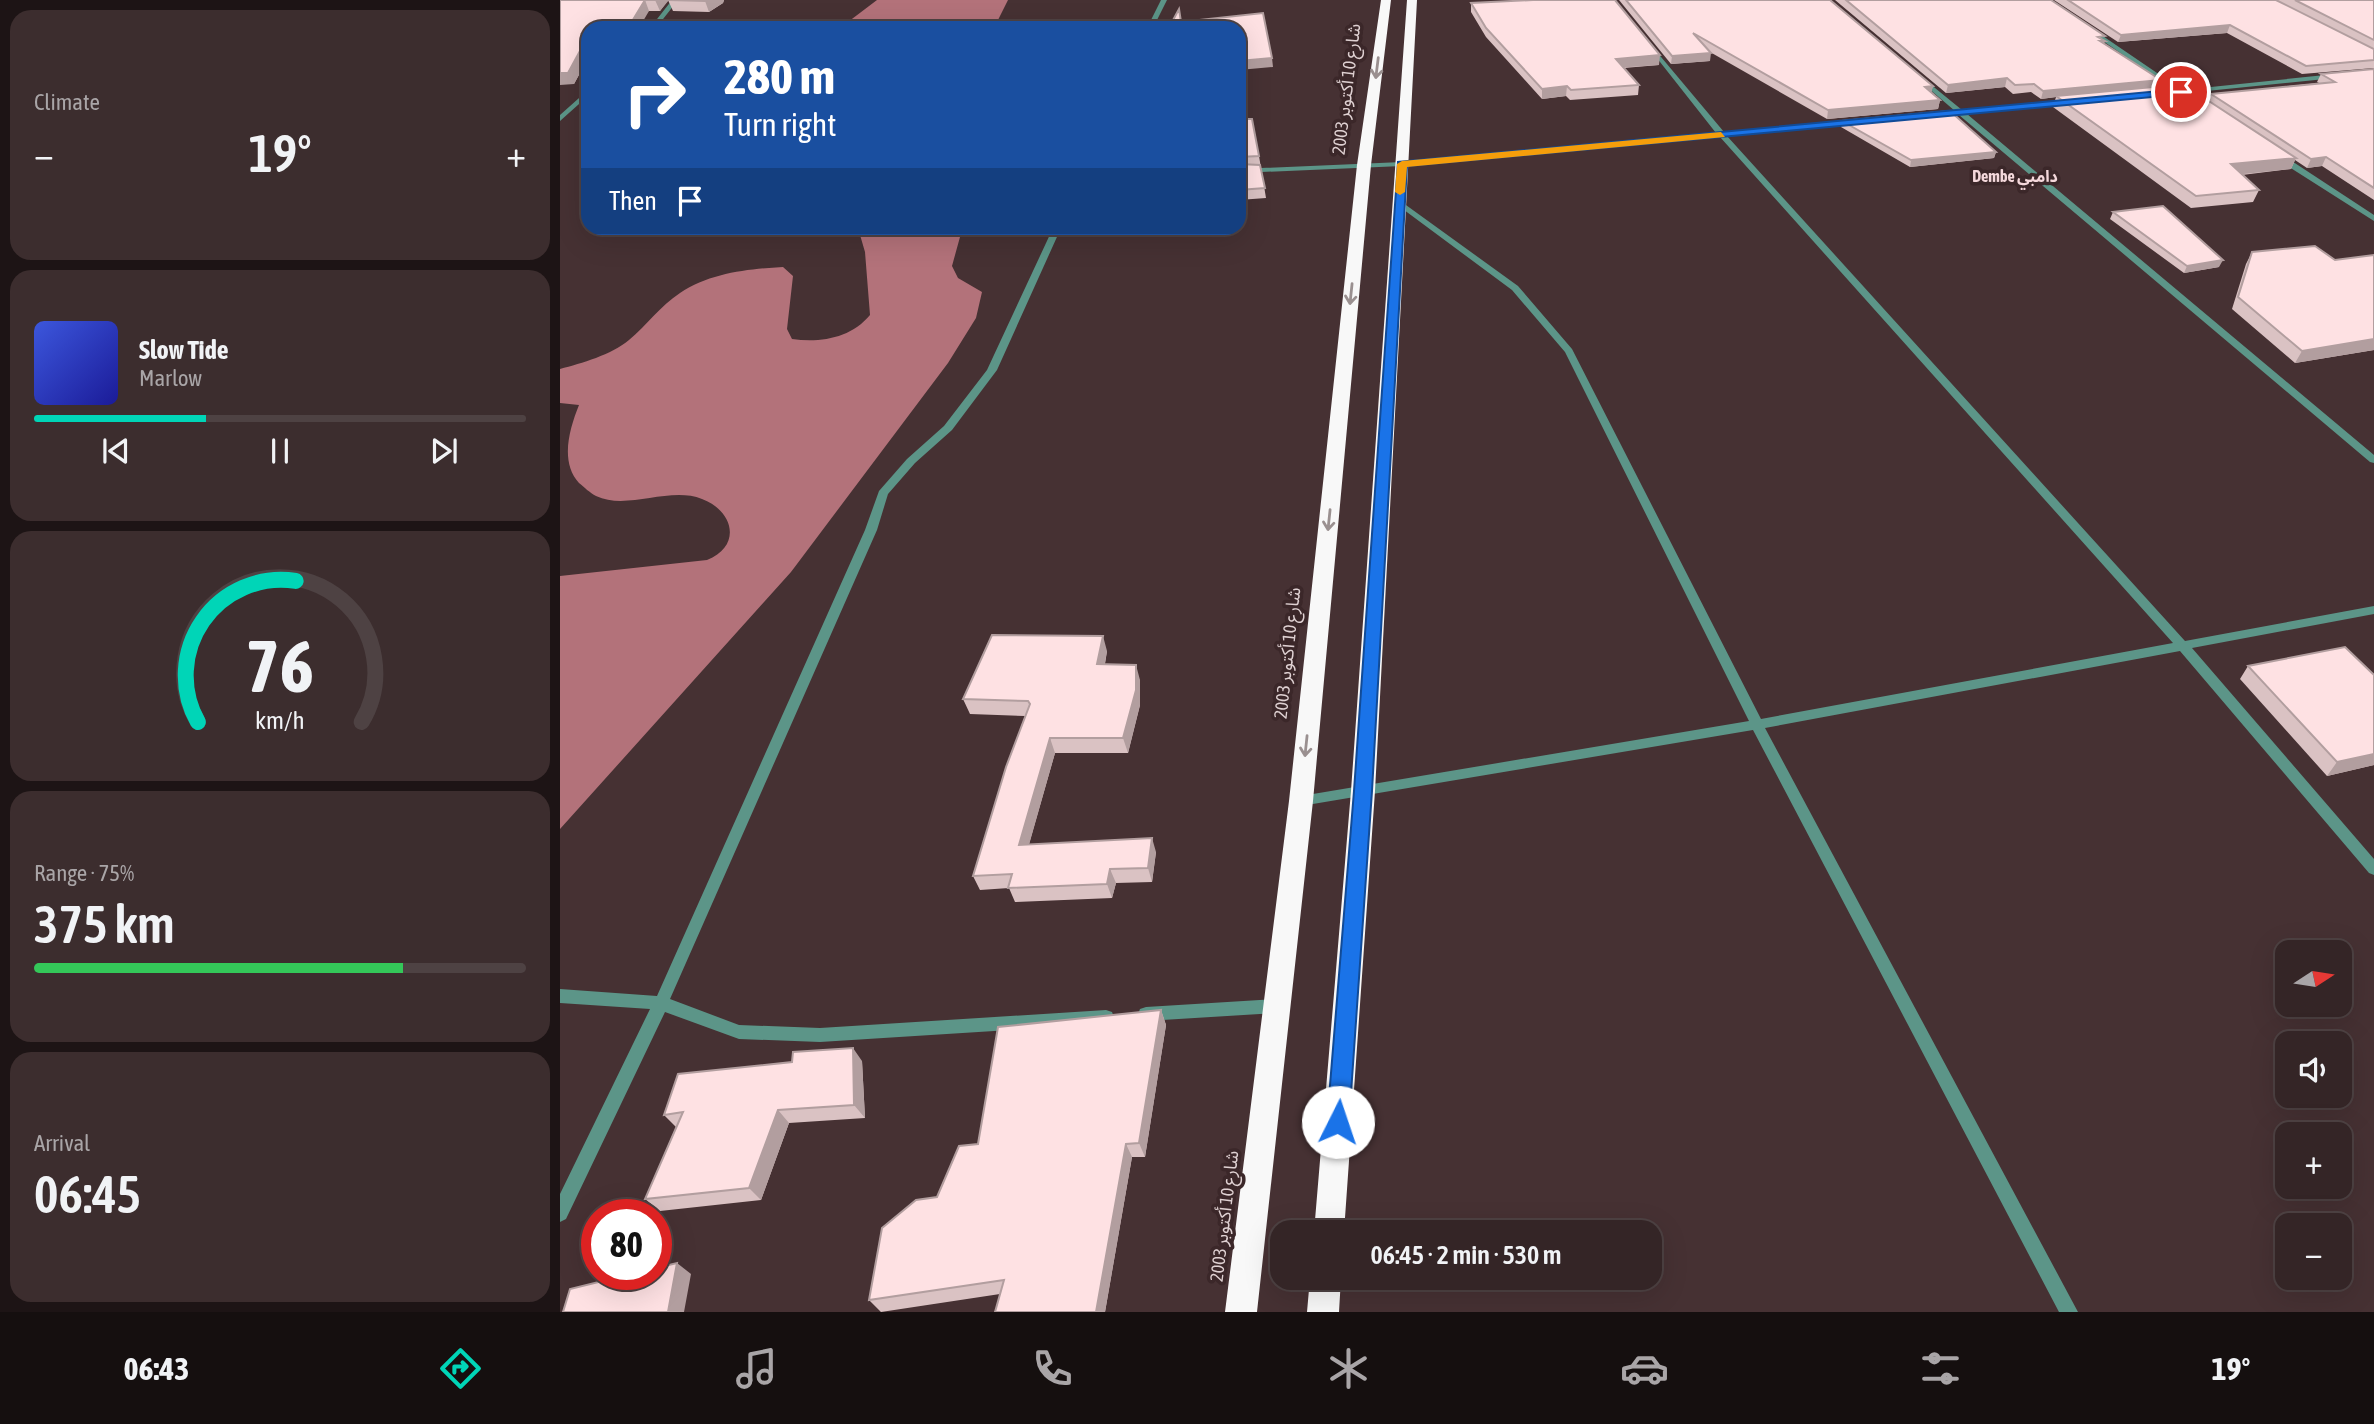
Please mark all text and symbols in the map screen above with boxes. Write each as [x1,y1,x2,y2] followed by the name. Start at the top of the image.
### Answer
[1327,22,1368,156] street label: شارع 10 أكتوبر 2003
[724,48,835,104] text: 280 m
[609,49,700,140] icon: right
[1370,56,1383,79] one-way arrow
[2151,62,2211,122] pin
[2162,73,2200,111] icon: arrive
[34,89,100,115] text: Climate
[724,106,837,143] text: Turn right
[248,123,312,183] text: 19°
[34,132,54,175] text: −
[506,132,526,175] text: +
[1972,167,2058,190] district label: Dembe دامبي
[671,182,709,220] icon: arrive
[609,186,657,216] text: Then
[1344,282,1357,305] one-way arrow
[139,335,229,365] text: Slow Tide
[139,365,202,391] text: Marlow
[97,432,135,470] icon: previous
[261,432,299,470] icon: pause
[425,432,463,470] icon: next
[1322,508,1335,531] one-way arrow
[1269,586,1308,720] street label: شارع 10 أكتوبر 2003
[246,624,314,707] text: 76
[255,706,305,734] text: km/h
[1299,735,1312,757] one-way arrow
[34,860,134,886] text: Range · 75%
[34,894,175,954] text: 375 km
[2275,940,2352,1017] north arrow
[2275,940,2352,1290] map controls
[2275,1031,2352,1108] button: sound
[1301,1085,1375,1159] position arrow
[2275,1122,2352,1199] button: +
[34,1130,90,1156] text: Arrival
[1205,1149,1246,1283] street label: شارع 10 أكتوبر 2003
[34,1164,141,1224] text: 06:45
[581,1199,672,1290] speed limit sign: 80
[2275,1213,2352,1290] button: −
[1371,1240,1561,1270] text: 06:45 · 2 min · 530 m
[436,1344,485,1393] icon: directions
[732,1344,781,1393] icon: music
[1028,1344,1077,1393] icon: phone
[1324,1344,1373,1393] icon: climate
[1620,1344,1669,1393] icon: car
[1916,1344,1965,1393] icon: filters
[123,1350,189,1387] text: 06:43
[2212,1350,2250,1387] text: 19°

